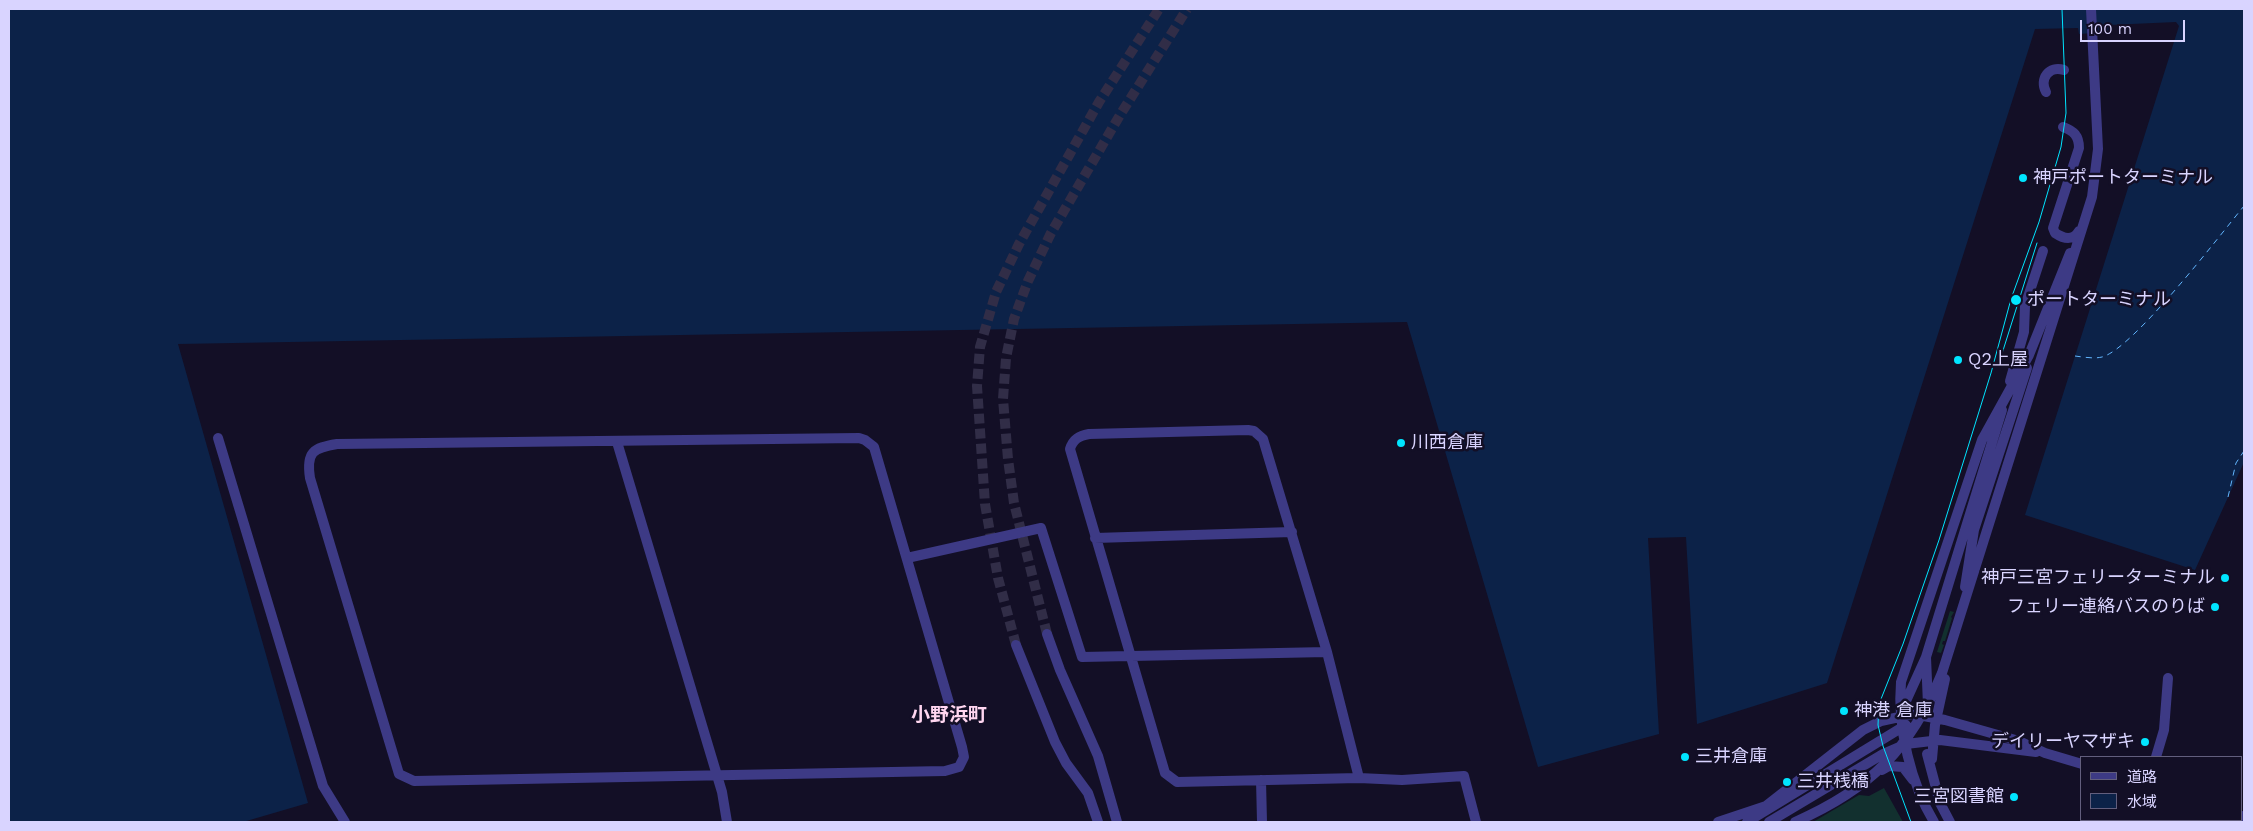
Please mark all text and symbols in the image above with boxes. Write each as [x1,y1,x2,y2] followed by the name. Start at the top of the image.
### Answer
[2083,10,2188,42] scale bar
[2088,20,2132,38] text: 100 m
[2033,167,2213,189] place label: 神戸ポートターミナル
[2017,172,2029,184] marker: 神戸ポートターミナル
[2027,289,2171,311] place label: ポートターミナル
[2009,293,2023,307] marker: ポートターミナル
[1968,349,2028,371] place label: Q2上屋
[1952,354,1964,366] marker: Q2上屋
[1411,432,1483,454] place label: 川西倉庫
[1395,437,1407,449] marker: 川西倉庫
[1981,567,2215,589] place label: 神戸三宮フェリーターミナル
[2219,572,2231,584] marker: 神戸三宮フェリーターミナル
[2007,596,2205,618] place label: フェリー連絡バスのりば
[2209,601,2221,613] marker: フェリー連絡バスのりば
[1854,700,1932,722] place label: 神港 倉庫
[911,704,987,726] district label: 小野浜町
[1838,705,1850,717] marker: 神港 倉庫
[1991,731,2135,753] place label: デイリーヤマザキ
[2139,736,2151,748] marker: デイリーヤマザキ
[1695,746,1767,768] place label: 三井倉庫
[1679,751,1691,763] marker: 三井倉庫
[2080,756,2243,821] legend
[2127,768,2157,786] text: 道路
[1797,771,1869,793] place label: 三井桟橋
[1781,776,1793,788] marker: 三井桟橋
[1914,786,2004,808] place label: 三宮図書館
[2008,791,2020,803] marker: 三宮図書館
[2127,793,2157,811] text: 水域

